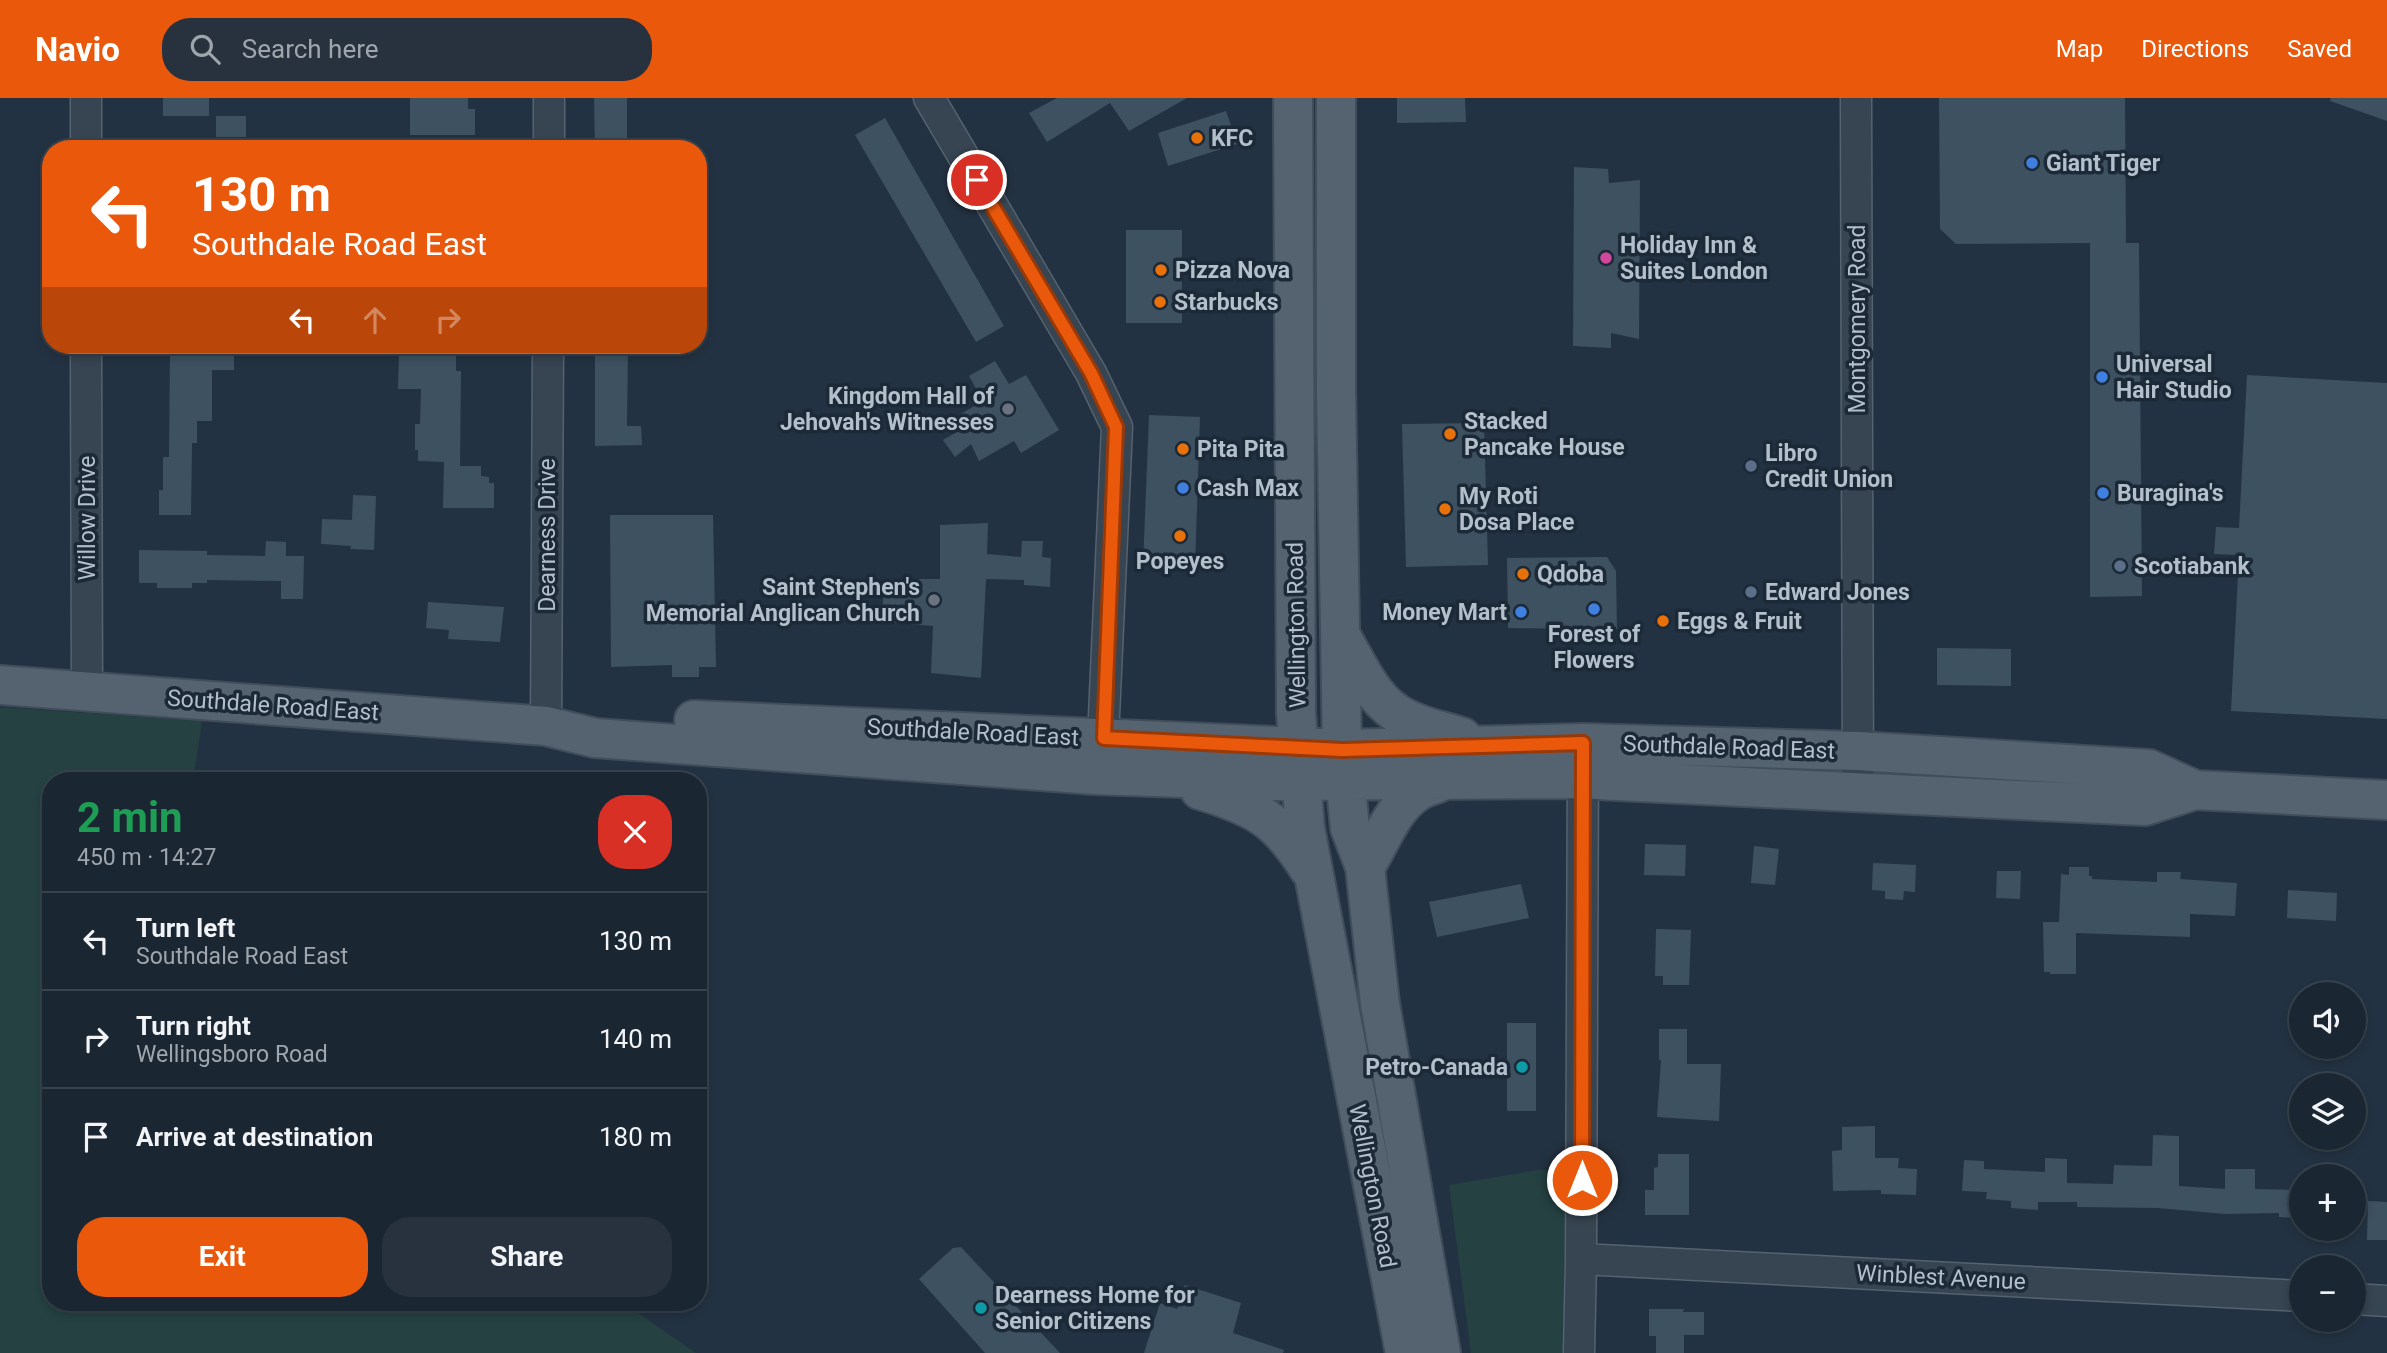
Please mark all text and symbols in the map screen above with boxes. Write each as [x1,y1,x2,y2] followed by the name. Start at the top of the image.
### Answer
[162,18,652,81] search box
[35,30,120,69] text: Navio
[186,30,224,68] icon: search
[242,34,379,64] text: Search here
[2056,35,2103,63] text: Map
[2141,35,2249,63] text: Directions
[2287,35,2352,63] text: Saved
[1211,125,1253,152] place label: KFC
[1189,130,1205,146] marker: KFC
[947,150,1007,210] pin
[2046,150,2161,177] place label: Giant Tiger
[2024,155,2040,171] marker: Giant Tiger
[958,161,996,199] icon: arrive
[192,166,331,223] text: 130 m
[77,168,168,259] icon: left
[1844,224,1871,414] street label: Montgomery Road
[192,225,487,263] text: Southdale Road East
[1620,232,1768,285] place label: Holiday Inn & Suites London
[1598,250,1614,266] marker: Holiday Inn & Suites London
[1175,257,1290,284] place label: Pizza Nova
[1153,262,1169,278] marker: Pizza Nova
[1174,289,1279,316] place label: Starbucks
[1152,294,1168,310] marker: Starbucks
[283,301,321,339] icon: left
[356,301,394,339] icon: ahead
[429,301,467,339] icon: right
[2116,351,2232,404] place label: Universal Hair Studio
[2094,369,2110,385] marker: Universal Hair Studio
[780,383,995,436] place label: Kingdom Hall of Jehovah's Witnesses
[1000,401,1016,417] marker: Kingdom Hall of Jehovah's Witnesses
[1464,408,1625,461] place label: Stacked Pancake House
[1442,426,1458,442] marker: Stacked Pancake House
[1197,436,1285,463] place label: Pita Pita
[1765,440,1893,493] place label: Libro Credit Union
[1175,441,1191,457] marker: Pita Pita
[74,456,101,580] street label: Willow Drive
[534,458,561,612] street label: Dearness Drive
[1743,458,1759,474] marker: Libro Credit Union
[1197,475,1299,502] place label: Cash Max
[1175,480,1191,496] marker: Cash Max
[2117,480,2224,507] place label: Buragina's
[1459,483,1574,536] place label: My Roti Dosa Place
[2095,485,2111,501] marker: Buragina's
[1437,501,1453,517] marker: My Roti Dosa Place
[1172,528,1188,544] marker: Popeyes
[1282,542,1311,708] street label: Wellington Road
[1136,548,1224,575] place label: Popeyes
[2134,553,2250,580] place label: Scotiabank
[2112,558,2128,574] marker: Scotiabank
[1537,561,1604,588] place label: Qdoba
[1515,566,1531,582] marker: Qdoba
[646,574,920,627] place label: Saint Stephen's Memorial Anglican Church
[1765,579,1910,606] place label: Edward Jones
[1743,584,1759,600] marker: Edward Jones
[926,592,942,608] marker: Saint Stephen's Memorial Anglican Church
[1382,599,1507,626] place label: Money Mart
[1586,601,1602,617] marker: Forest of Flowers
[1513,604,1529,620] marker: Money Mart
[1677,608,1802,635] place label: Eggs & Fruit
[1655,613,1671,629] marker: Eggs & Fruit
[1548,621,1641,674] place label: Forest of Flowers
[166,685,380,726] street label: Southdale Road East
[866,713,1080,752] street label: Southdale Road East
[1623,730,1835,765] street label: Southdale Road East
[77,793,183,842] text: 2 min
[598,795,672,869] button: close
[77,844,216,871] text: 450 m · 14:27
[136,913,235,943] text: Turn left
[77,922,115,960] icon: left
[599,926,672,956] text: 130 m
[136,943,348,970] text: Southdale Road East
[2289,982,2366,1332] map controls
[2289,982,2366,1059] button: sound
[136,1011,251,1041] text: Turn right
[77,1020,115,1058] icon: right
[599,1024,672,1054] text: 140 m
[136,1041,328,1068] text: Wellingsboro Road
[1365,1054,1508,1081] place label: Petro-Canada
[1514,1059,1530,1075] marker: Petro-Canada
[2289,1073,2366,1150] button: layers
[1343,1102,1402,1270] street label: Wellington Road
[77,1118,115,1156] icon: arrive
[136,1122,373,1152] text: Arrive at destination
[599,1122,672,1152] text: 180 m
[1545,1143,1619,1217] position arrow
[2289,1164,2366,1241] button: +
[77,1217,368,1297] button: Exit
[382,1217,672,1297] button: Share
[2289,1255,2366,1332] button: −
[1856,1260,2026,1295] street label: Winblest Avenue
[995,1282,1195,1335] place label: Dearness Home for Senior Citizens
[973,1300,989,1316] marker: Dearness Home for Senior Citizens

